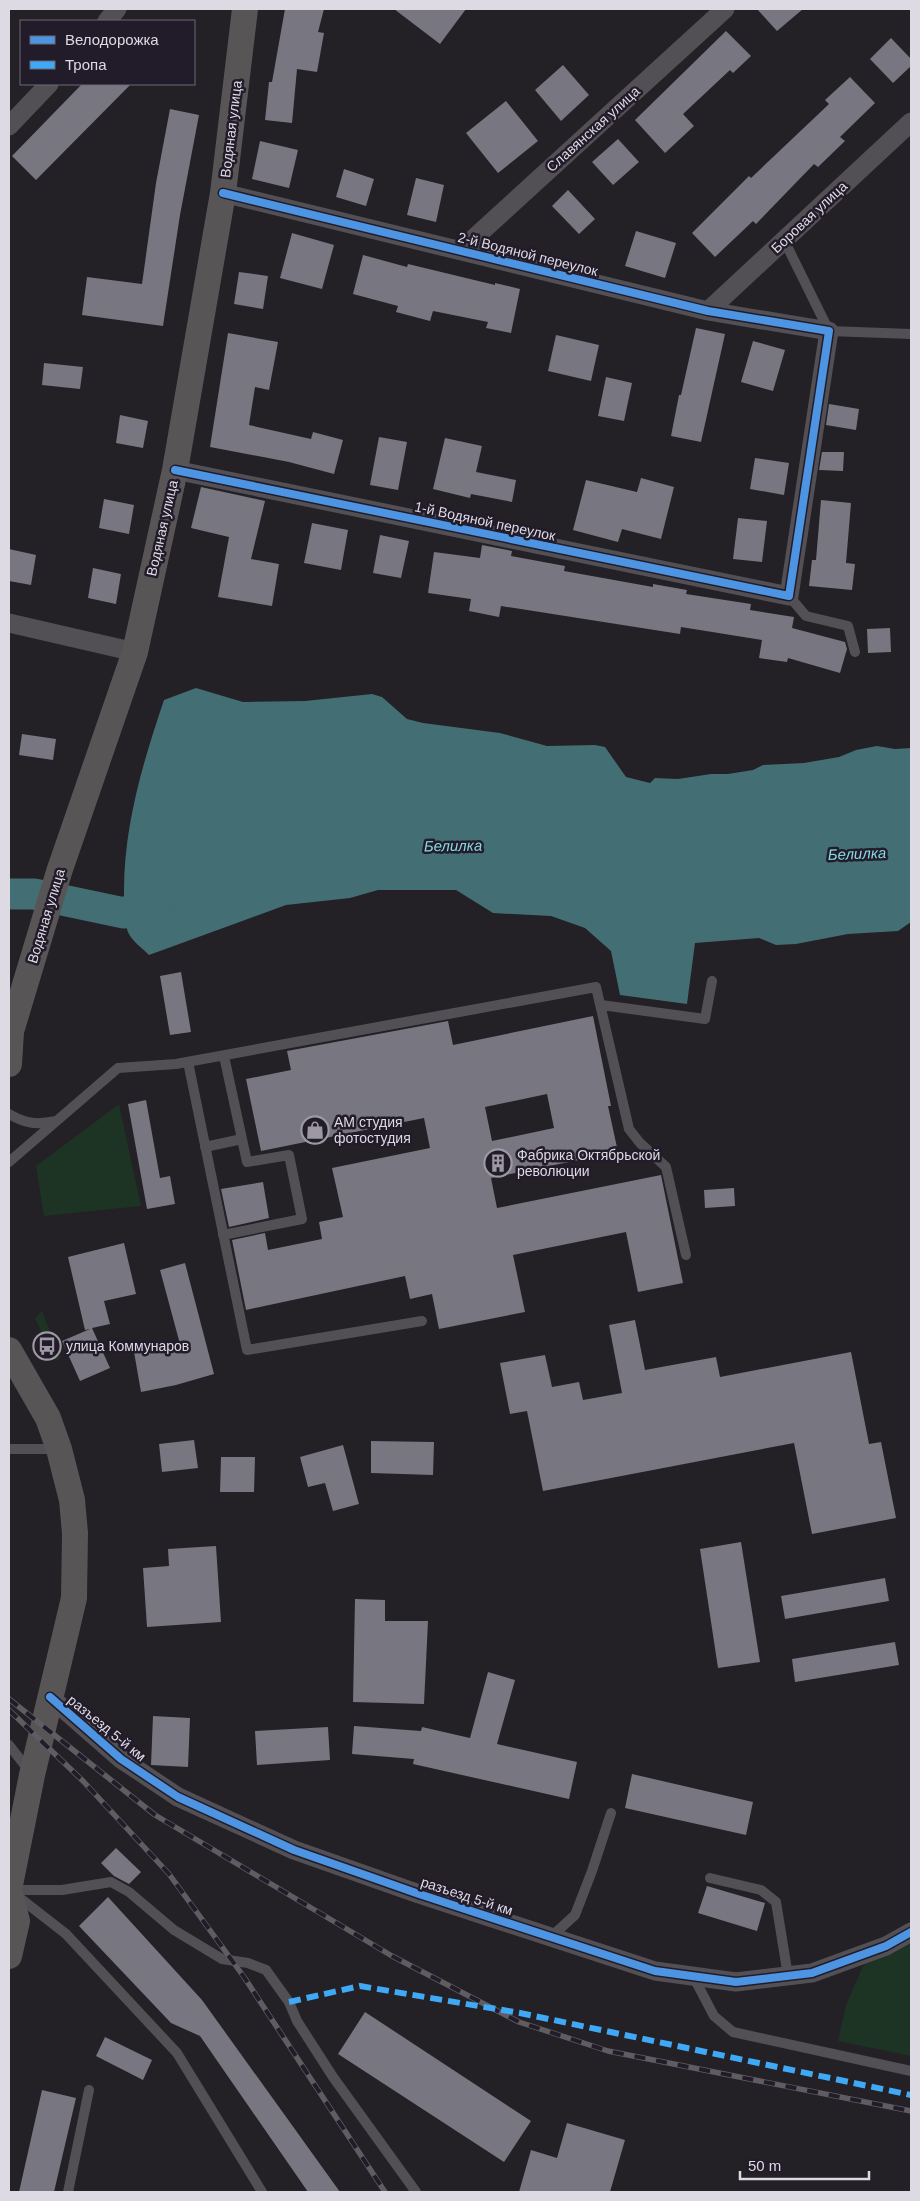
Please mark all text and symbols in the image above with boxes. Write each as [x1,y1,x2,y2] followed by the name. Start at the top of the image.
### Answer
[20,20,195,85] legend
[65,31,159,48] text: Велодорожка
[65,56,107,73] text: Тропа
[217,79,245,179] street label: Водяная улица
[543,83,643,175] street label: Славянская улица
[768,178,850,256] street label: Боровая улица
[456,229,600,279] street label: 2-й Водяной переулок
[143,478,181,578] street label: Водяная улица
[413,498,558,544] street label: 1-й Водяной переулок
[424,836,482,855] water label: Белилка
[828,844,886,863] water label: Белилка
[24,867,68,965] street label: Водяная улица
[334,1114,411,1146] place label: АМ студия фотостудия
[300,1115,330,1145] shop icon: АМ студия фотостудия
[517,1147,660,1179] place label: Фабрика Октябрьской революции
[483,1148,513,1178] building icon: Фабрика Октябрьской революции
[32,1331,62,1361] bus stop icon: улица Коммунаров
[66,1338,189,1354] place label: улица Коммунаров
[65,1692,149,1764] street label: разъезд 5-й км
[419,1874,515,1918] street label: разъезд 5-й км
[740,2148,869,2180] scale bar
[748,2157,781,2174] text: 50 m

